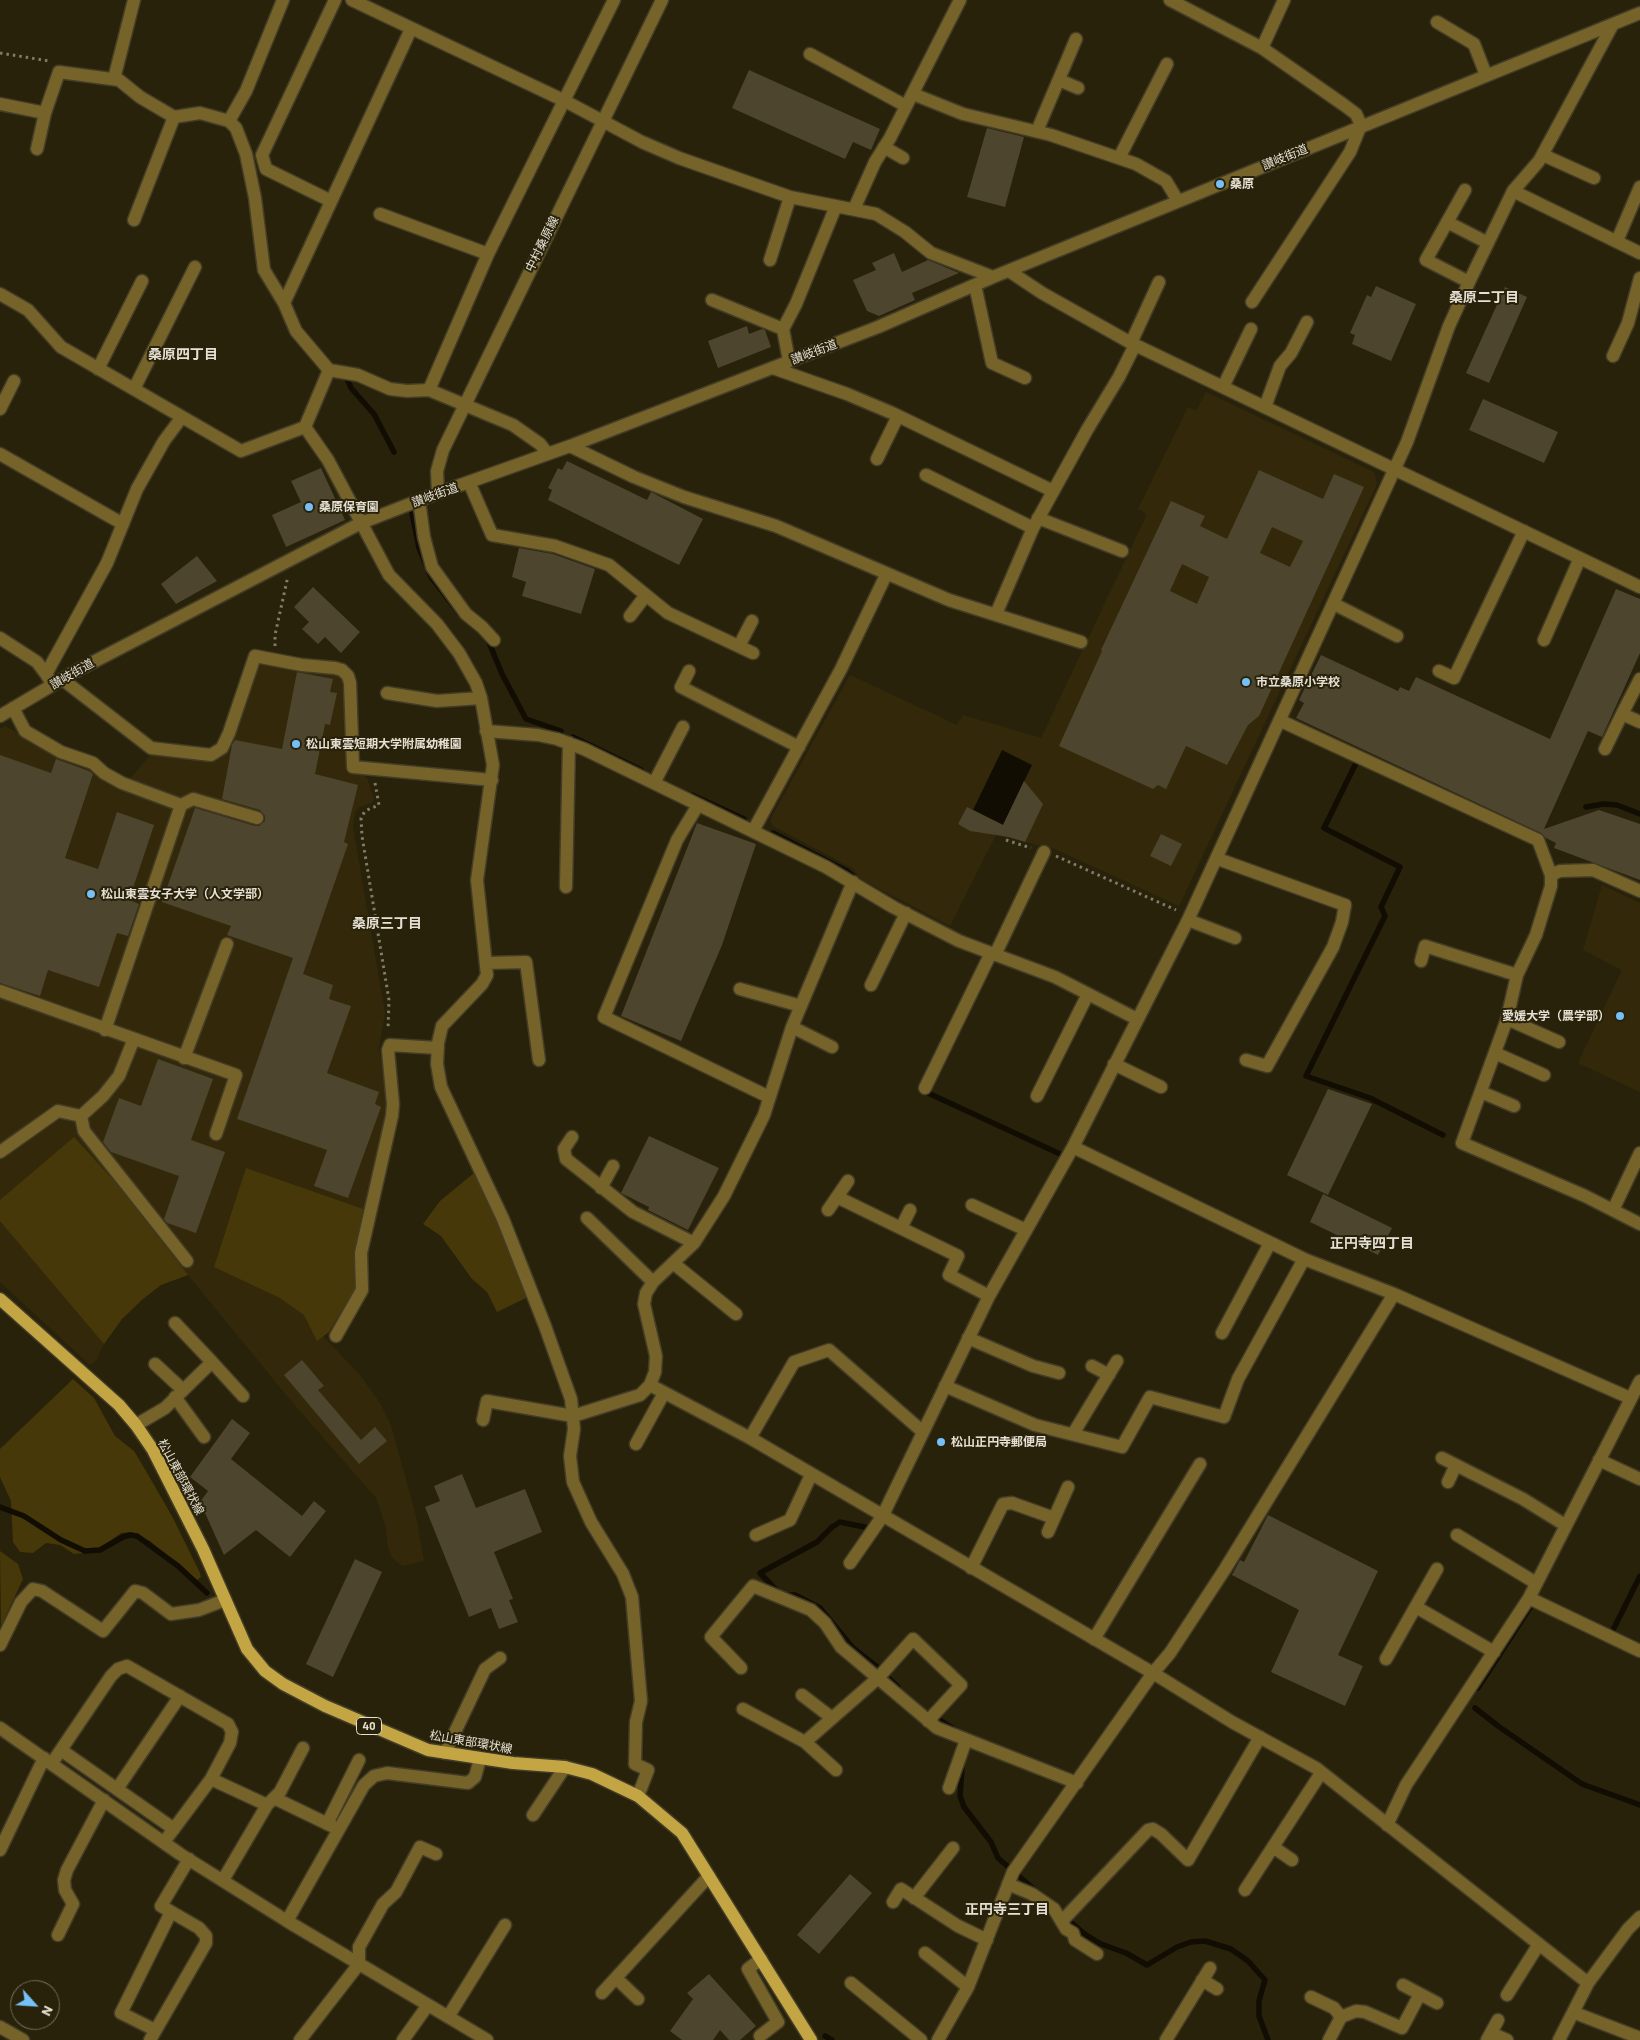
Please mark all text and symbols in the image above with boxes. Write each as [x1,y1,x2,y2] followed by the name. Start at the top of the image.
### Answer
[1260,141,1310,173] street label: 讃岐街道
[1230,177,1254,191] place label: 桑原
[1214,178,1226,190] marker: 桑原
[522,214,562,274] street label: 中村桑原線
[1449,289,1519,305] district label: 桑原二丁目
[789,337,839,367] street label: 讃岐街道
[148,346,218,362] district label: 桑原四丁目
[410,480,460,510] street label: 讃岐街道
[319,500,379,514] place label: 桑原保育園
[303,501,315,513] marker: 桑原保育園
[48,656,96,692] street label: 讃岐街道
[1256,675,1340,689] place label: 市立桑原小学校
[1240,676,1252,688] marker: 市立桑原小学校
[306,737,462,751] place label: 松山東雲短期大学附属幼稚園
[290,738,302,750] marker: 松山東雲短期大学附属幼稚園
[101,887,269,901] place label: 松山東雲女子大学（人文学部）
[85,888,97,900] marker: 松山東雲女子大学（人文学部）
[352,915,422,931] district label: 桑原三丁目
[1502,1009,1610,1023] place label: 愛媛大学（農学部）
[1614,1010,1626,1022] marker: 愛媛大学（農学部）
[1330,1235,1414,1251] district label: 正円寺四丁目
[951,1435,1047,1449] place label: 松山正円寺郵便局
[935,1436,947,1448] marker: 松山正円寺郵便局
[155,1437,207,1517] street label: 松山東部環状線
[356,1718,382,1734] road number: 40
[428,1728,514,1756] street label: 松山東部環状線
[965,1901,1049,1917] district label: 正円寺三丁目
[10,1980,60,2030] north arrow
[38,2003,58,2019] text: N

